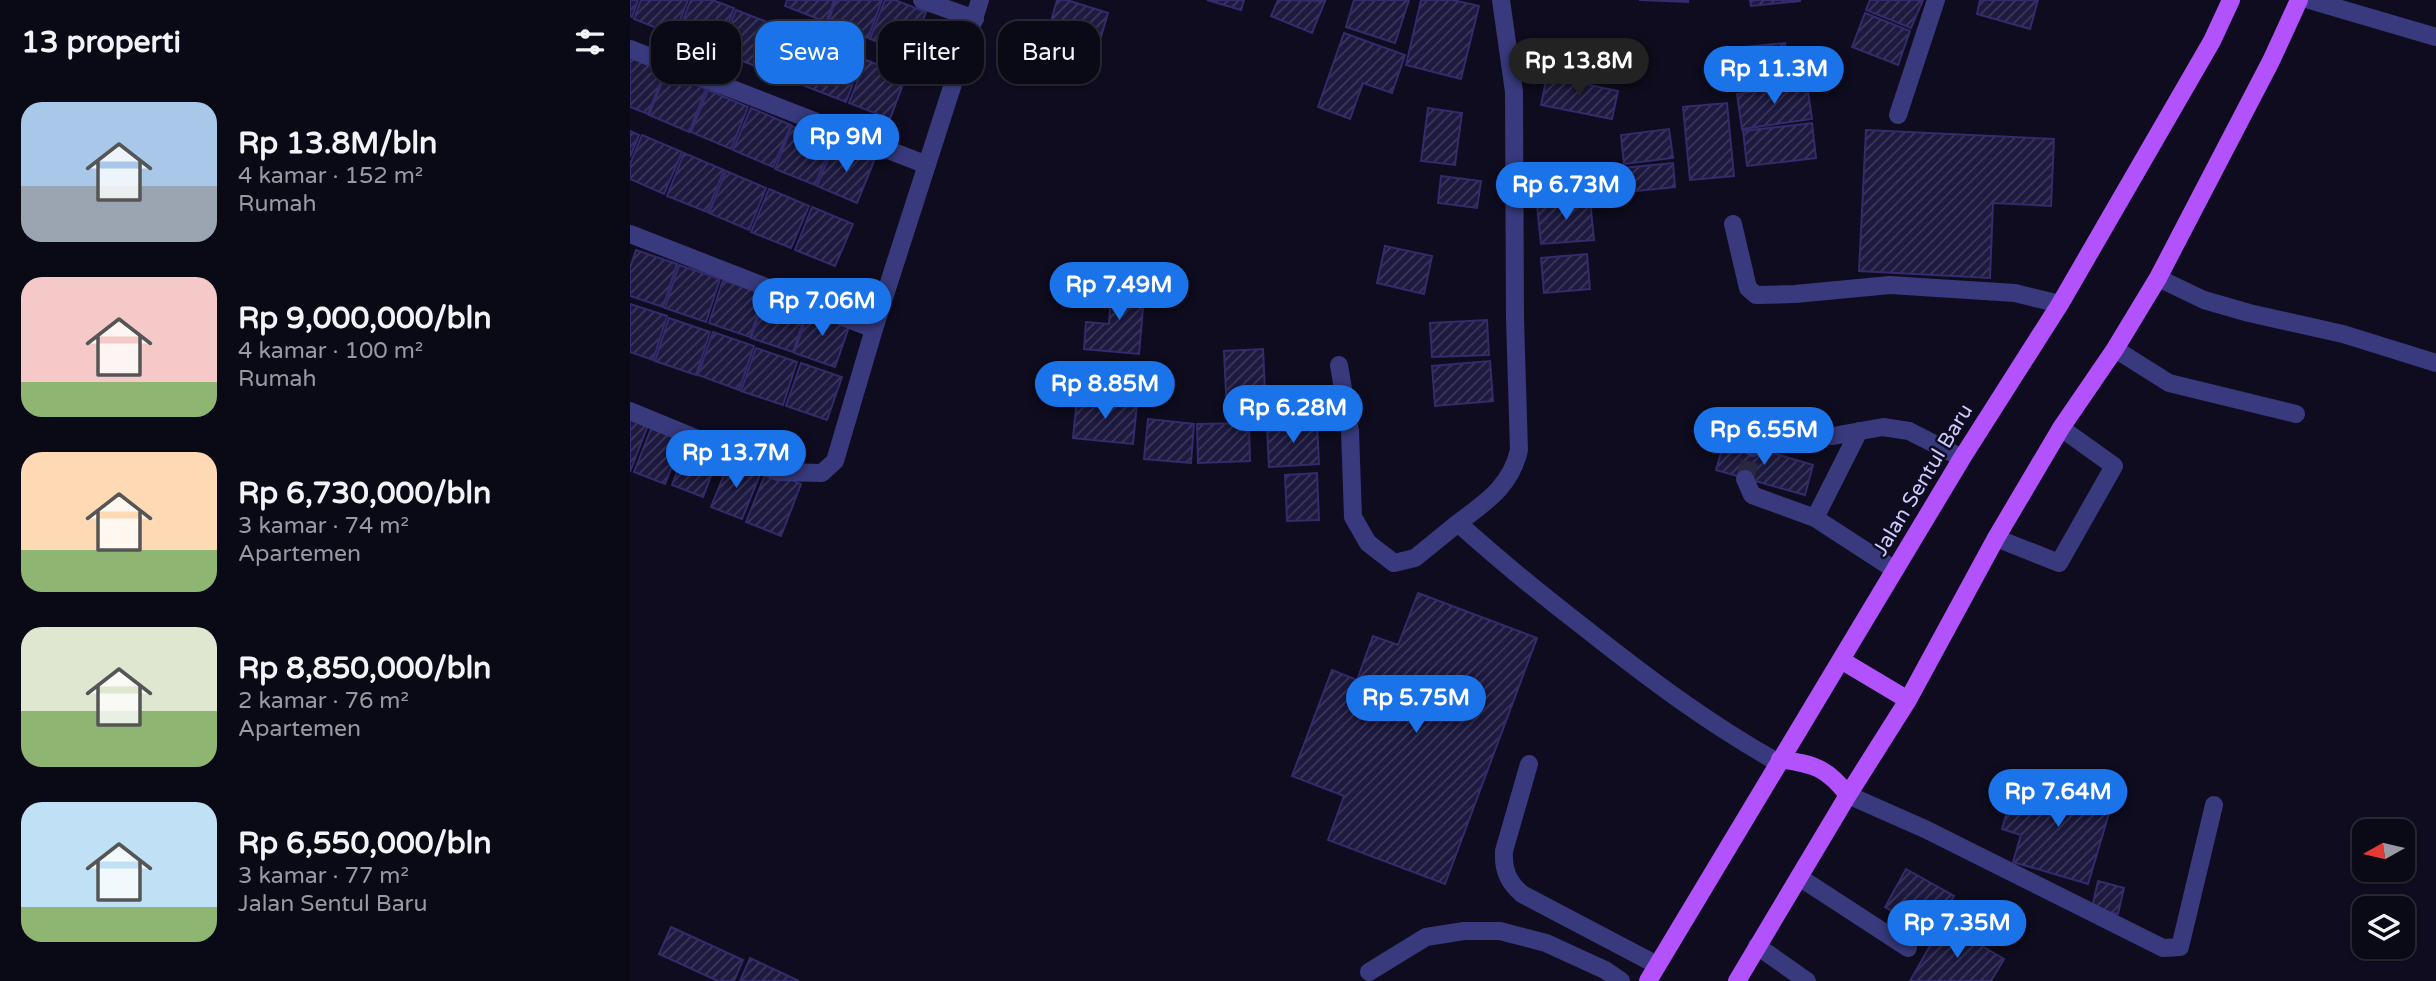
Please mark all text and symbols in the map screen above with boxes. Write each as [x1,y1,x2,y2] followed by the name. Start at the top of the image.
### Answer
[651,21,741,84] chip: Beli
[755,21,864,84] chip: Sewa
[878,21,984,84] chip: Filter
[998,21,1100,84] chip: Baru
[571,23,609,61] icon: filters
[21,24,181,61] text: 13 properti
[1507,38,1651,98] pin: Rp 13.8M
[1702,46,1846,106] pin: Rp 11.3M
[1525,47,1633,75] text: Rp 13.8M
[1720,55,1828,83] text: Rp 11.3M
[797,114,895,174] pin: Rp 9M
[809,123,883,151] text: Rp 9M
[238,125,437,162] text: Rp 13.8M/bln
[77,130,161,214] icon: home
[238,162,423,190] text: 4 kamar · 152 m²
[1494,162,1638,222] pin: Rp 6.73M
[1512,171,1620,199] text: Rp 6.73M
[238,190,316,218] text: Rumah
[1047,262,1191,322] pin: Rp 7.49M
[1066,271,1172,299] text: Rp 7.49M
[750,278,894,338] pin: Rp 7.06M
[768,287,876,315] text: Rp 7.06M
[238,300,492,337] text: Rp 9,000,000/bln
[77,305,161,389] icon: home
[238,337,423,365] text: 4 kamar · 100 m²
[1033,362,1177,421] pin: Rp 8.85M
[238,365,316,393] text: Rumah
[1051,370,1159,398] text: Rp 8.85M
[1221,386,1365,445] pin: Rp 6.28M
[1239,394,1347,422] text: Rp 6.28M
[1868,399,1978,561] street label: Jalan Sentul Baru
[1692,407,1836,467] pin: Rp 6.55M
[1710,416,1818,444] text: Rp 6.55M
[664,430,808,490] pin: Rp 13.7M
[682,439,790,467] text: Rp 13.7M
[238,475,491,512] text: Rp 6,730,000/bln
[77,480,161,564] icon: home
[238,512,409,540] text: 3 kamar · 74 m²
[238,540,361,568] text: Apartemen
[238,650,491,687] text: Rp 8,850,000/bln
[77,655,161,739] icon: home
[1344,676,1488,735] pin: Rp 5.75M
[1362,684,1470,712] text: Rp 5.75M
[238,687,409,715] text: 2 kamar · 76 m²
[238,715,361,743] text: Apartemen
[1986,770,2130,829] pin: Rp 7.64M
[2004,778,2112,806] text: Rp 7.64M
[2352,819,2415,882] north arrow
[2352,819,2415,959] map controls
[238,825,492,862] text: Rp 6,550,000/bln
[77,830,161,914] icon: home
[238,862,409,890] text: 3 kamar · 77 m²
[238,890,427,918] text: Jalan Sentul Baru
[2352,896,2415,959] button: layers
[1885,900,2029,960] pin: Rp 7.35M
[1903,909,2011,937] text: Rp 7.35M

